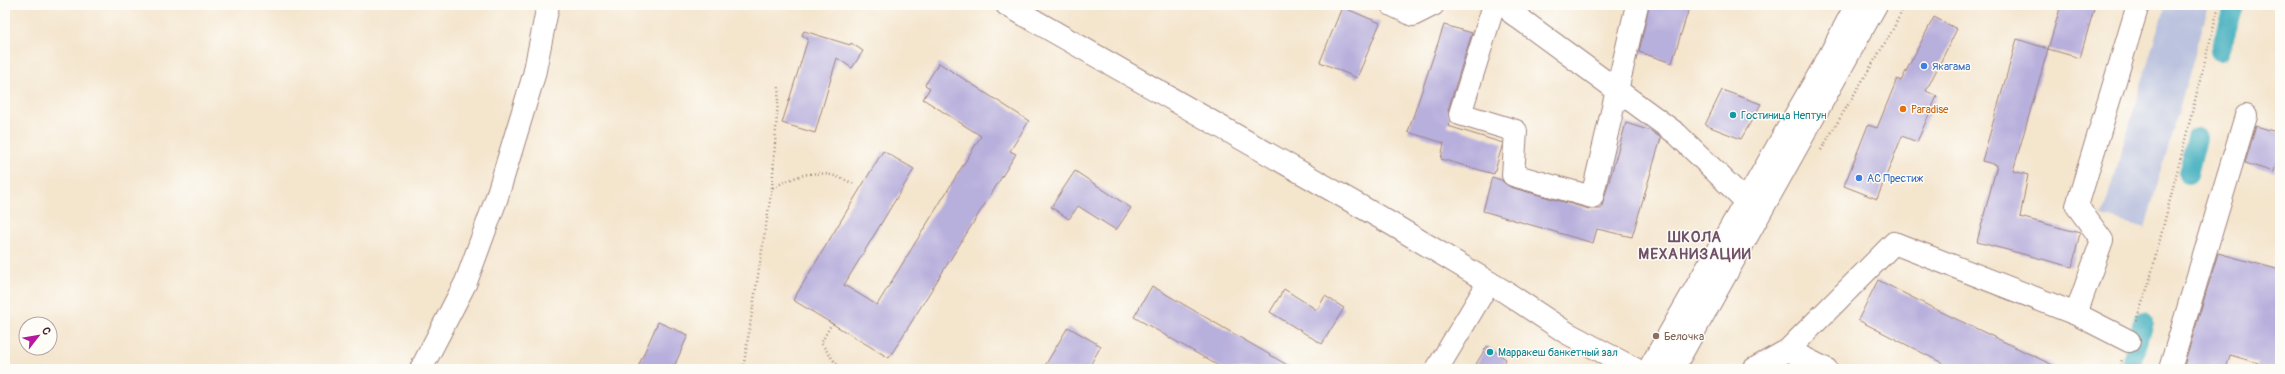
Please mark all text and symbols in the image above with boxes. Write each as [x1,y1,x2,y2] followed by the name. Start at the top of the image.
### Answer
[1932,60,1970,73] place label: Якагама
[1919,61,1929,71] marker: Якагама
[1911,103,1949,116] place label: Paradise
[1898,104,1908,114] marker: Paradise
[1741,109,1826,122] place label: Гостиница Нептун
[1728,110,1738,120] marker: Гостиница Нептун
[1867,172,1923,185] place label: АС Престиж
[1854,173,1864,183] marker: АС Престиж
[1638,228,1752,264] district label: ШКОЛА МЕХАНИЗАЦИИ
[18,316,58,356] north arrow
[39,325,54,338] text: С
[1664,330,1704,343] place label: Белочка
[1651,331,1661,341] marker: Белочка
[1498,346,1618,359] place label: Марракеш банкетный зал
[1485,347,1495,357] marker: Марракеш банкетный зал

